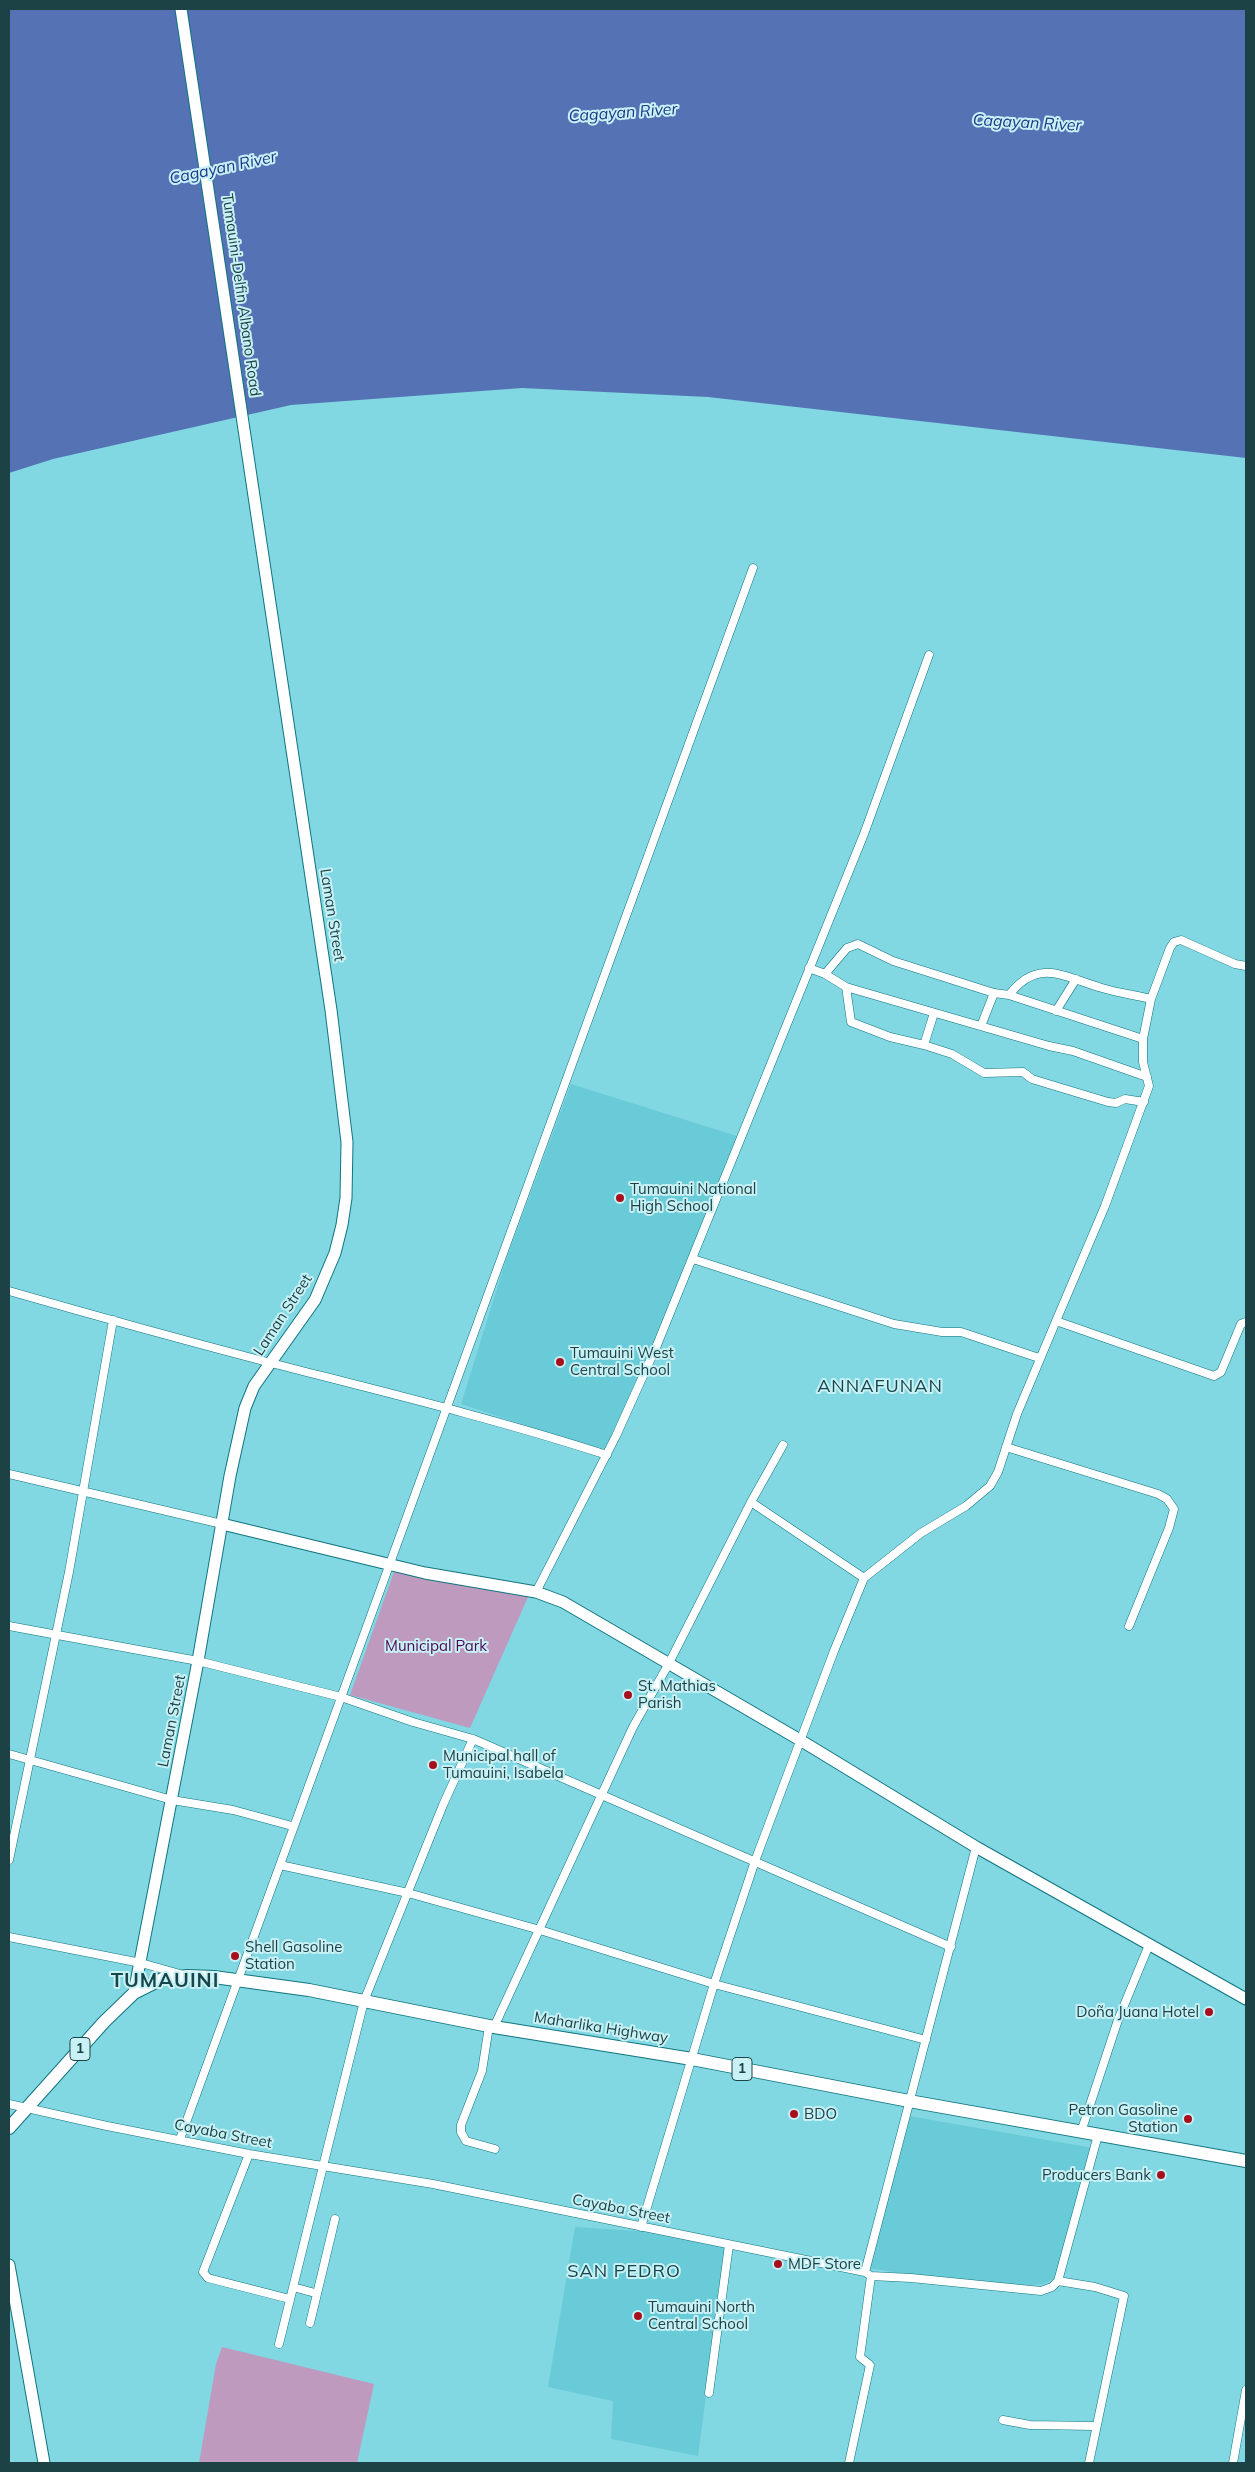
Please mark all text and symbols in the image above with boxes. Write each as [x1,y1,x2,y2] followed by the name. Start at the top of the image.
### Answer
[568,100,678,126] water label: Cagayan River
[972,111,1082,135] water label: Cagayan River
[168,147,278,189] water label: Cagayan River
[218,192,264,398] street label: Tumauini-Delfin Albano Road
[316,867,348,963] street label: Laman Street
[630,1180,756,1215] place label: Tumauini National High School
[614,1192,626,1204] marker: Tumauini National High School
[250,1271,316,1359] street label: Laman Street
[570,1344,674,1379] place label: Tumauini West Central School
[554,1356,566,1368] marker: Tumauini West Central School
[816,1376,944,1398] district label: ANNAFUNAN
[385,1637,487,1655] park label: Municipal Park
[154,1673,190,1769] street label: Laman Street
[638,1677,716,1712] place label: St. Mathias Parish
[622,1689,634,1701] marker: St. Mathias Parish
[443,1747,564,1782] place label: Municipal hall of Tumauini, Isabela
[427,1759,439,1771] marker: Municipal hall of Tumauini, Isabela
[245,1938,342,1973] place label: Shell Gasoline Station
[229,1950,241,1962] marker: Shell Gasoline Station
[110,1969,220,1993] district label: TUMAUINI
[1076,2003,1199,2021] place label: Doña Juana Hotel
[1203,2006,1215,2018] marker: Doña Juana Hotel
[533,2009,669,2047] street label: Maharlika Highway
[70,2038,90,2060] road number: 1
[732,2058,752,2080] road number: 1
[1068,2101,1178,2136] place label: Petron Gasoline Station
[804,2105,837,2123] place label: BDO
[788,2108,800,2120] marker: BDO
[1182,2113,1194,2125] marker: Petron Gasoline Station
[173,2116,273,2152] street label: Cayaba Street
[1042,2166,1151,2184] place label: Producers Bank
[1155,2169,1167,2181] marker: Producers Bank
[571,2191,671,2227] street label: Cayaba Street
[788,2255,861,2273] place label: MDF Store
[772,2258,784,2270] marker: MDF Store
[566,2261,682,2283] district label: SAN PEDRO
[648,2298,755,2333] place label: Tumauini North Central School
[632,2310,644,2322] marker: Tumauini North Central School

